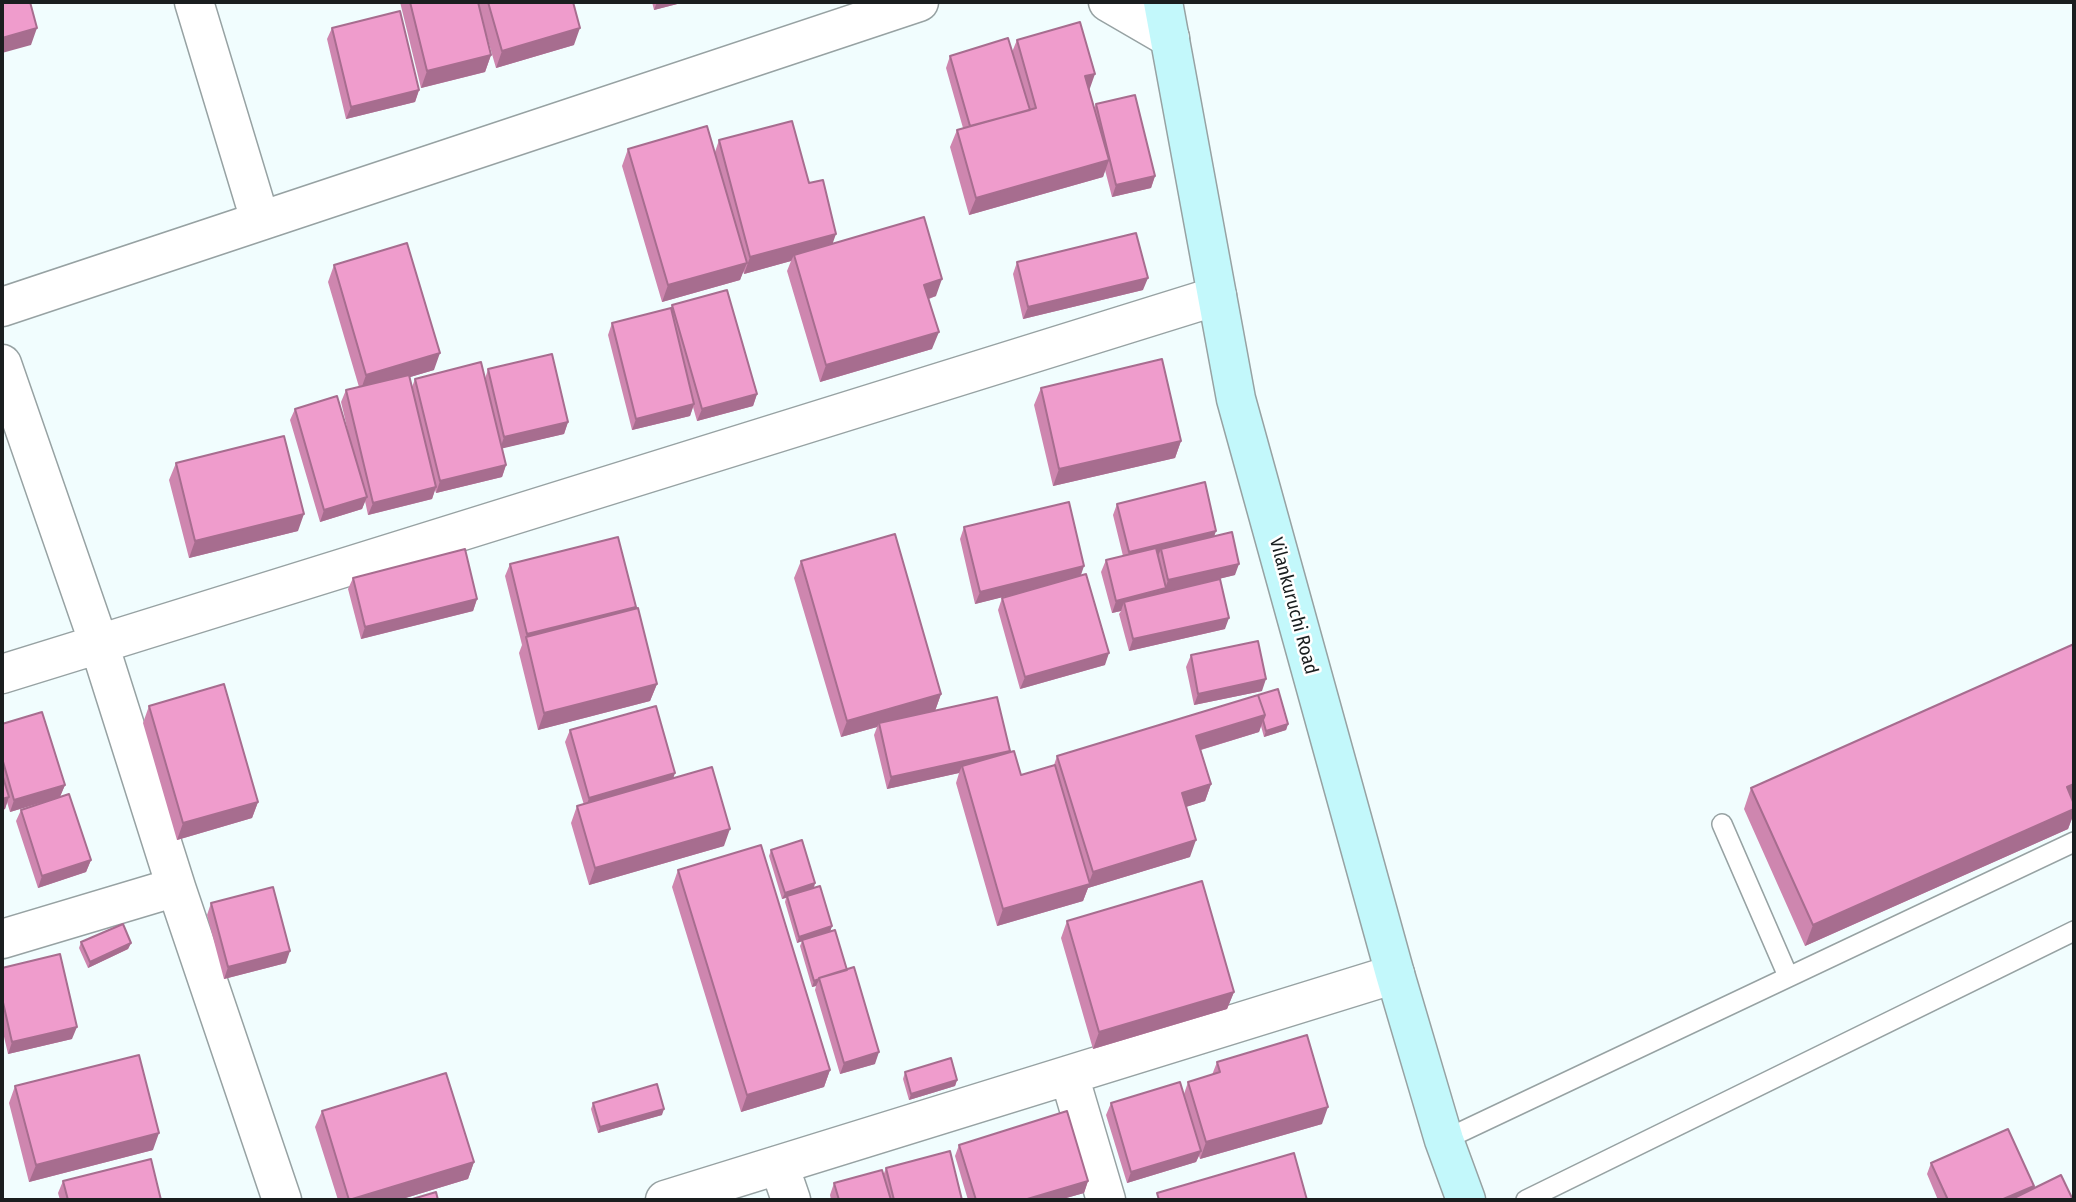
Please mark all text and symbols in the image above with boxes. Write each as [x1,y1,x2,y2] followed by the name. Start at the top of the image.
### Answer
[1264,535,1322,677] street label: Vilankuruchi Road

